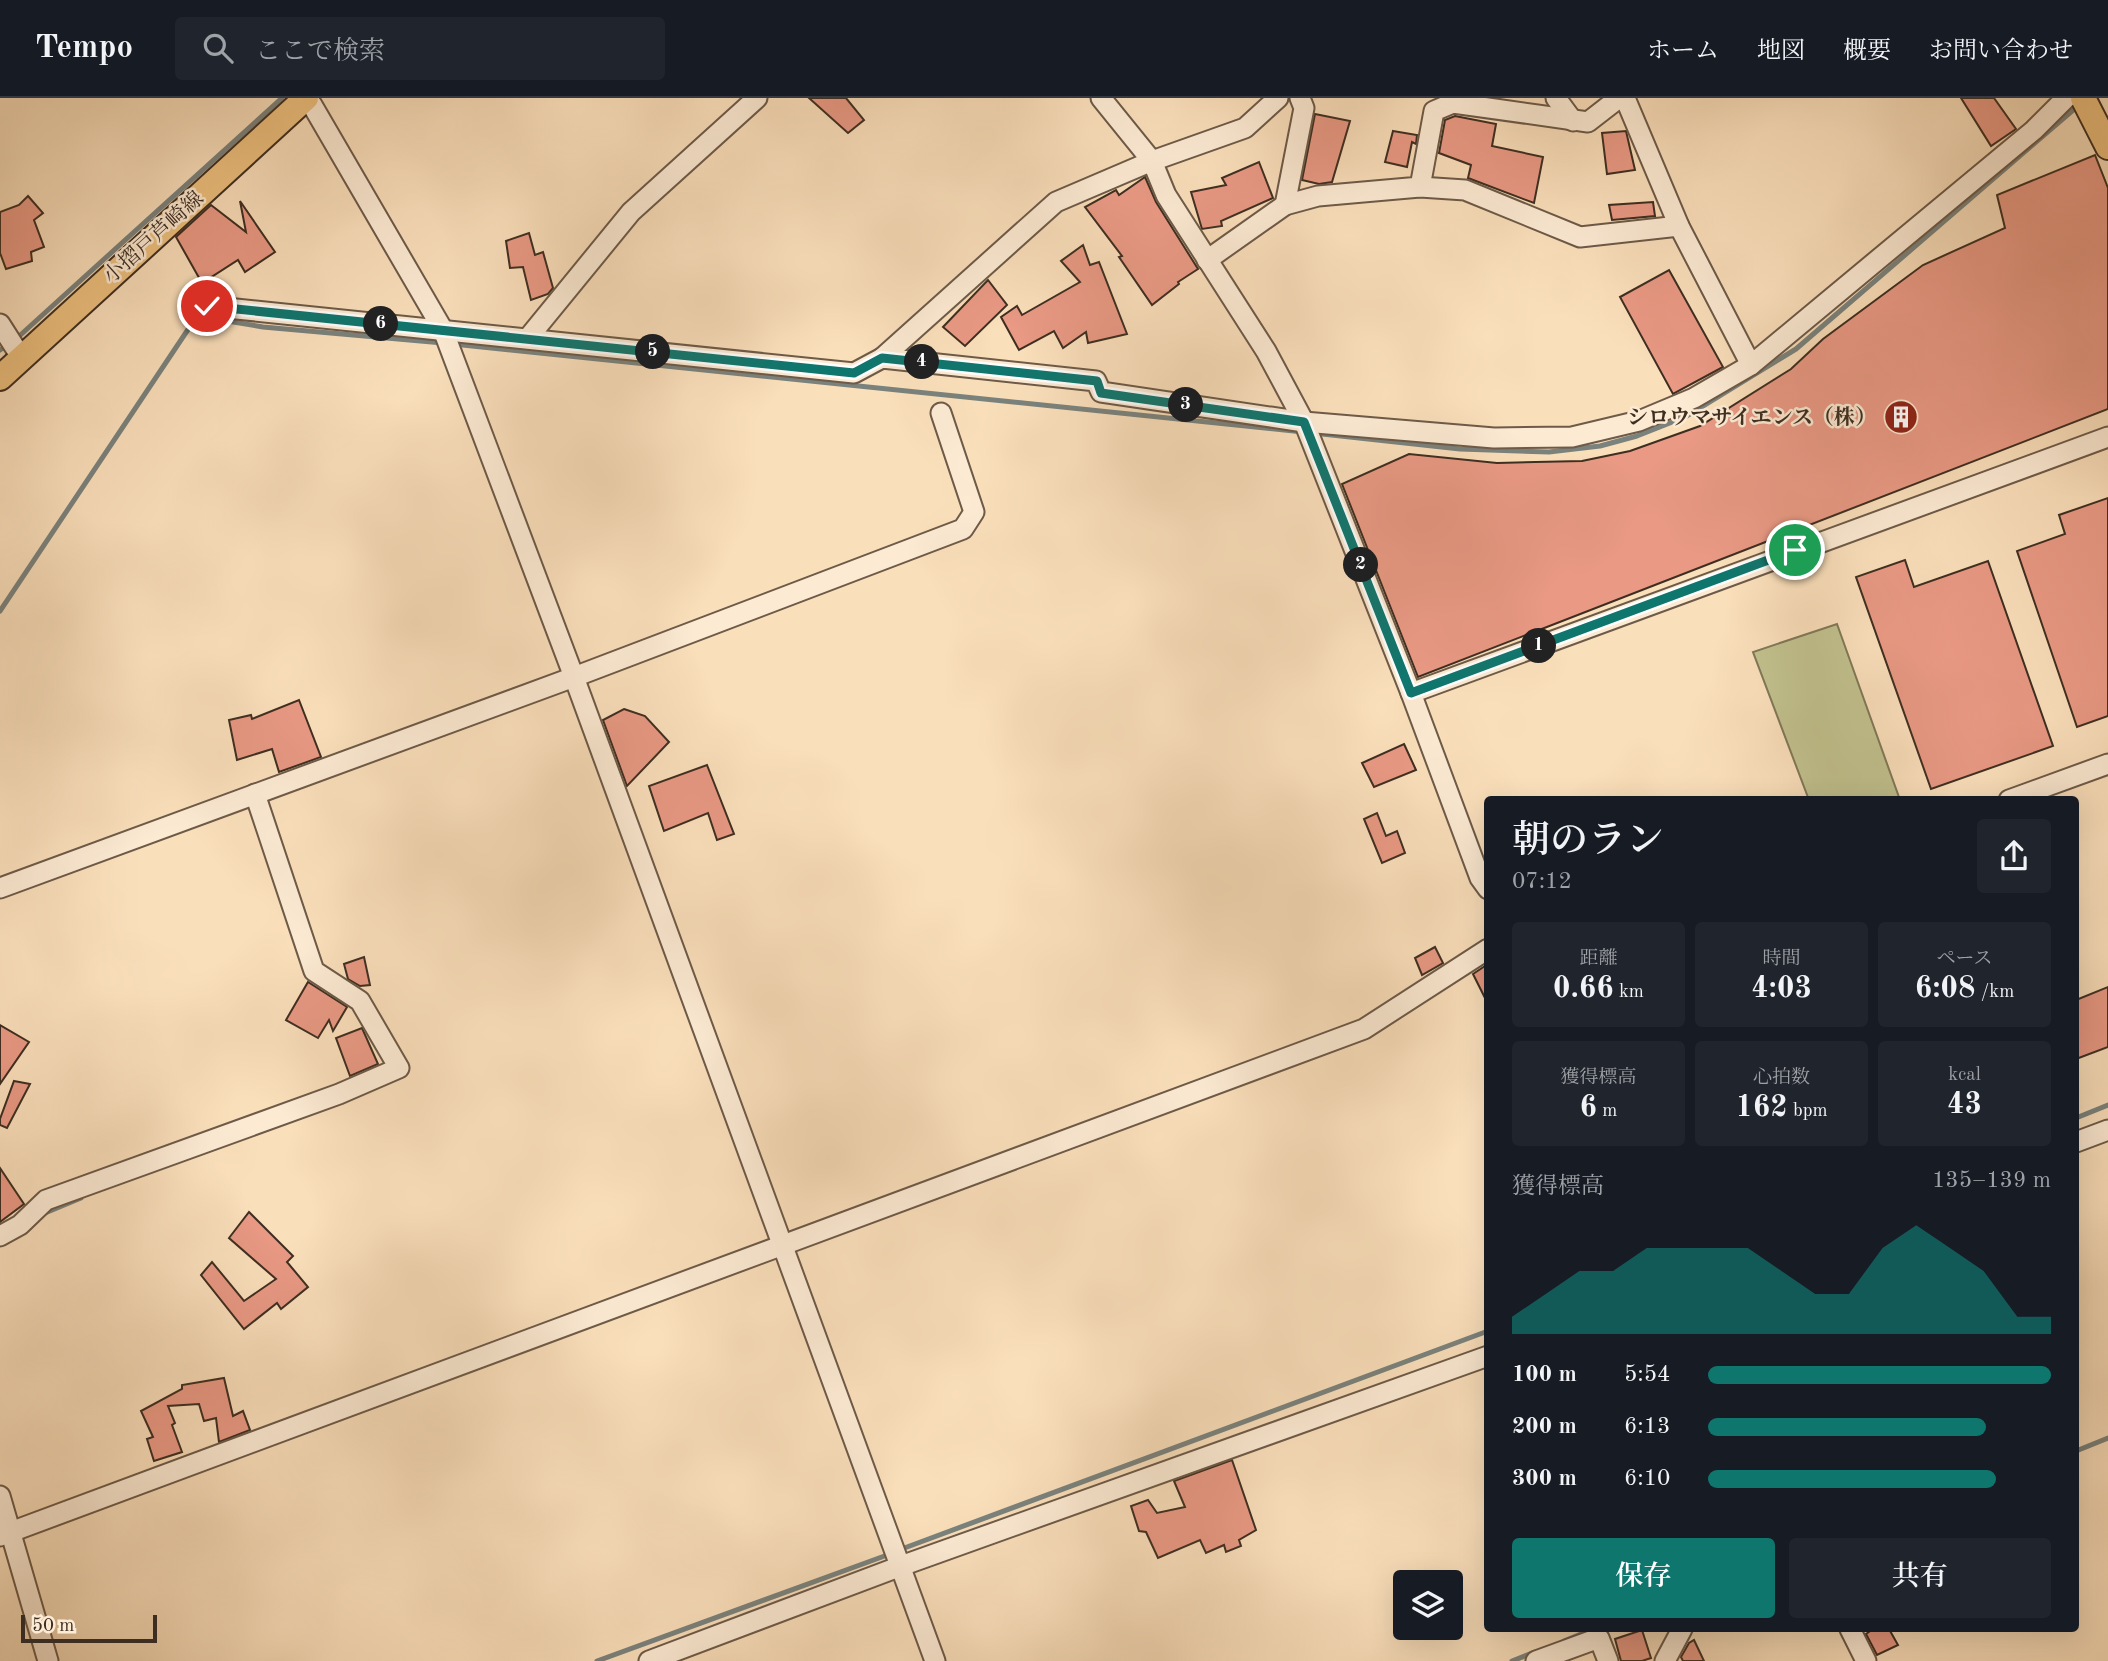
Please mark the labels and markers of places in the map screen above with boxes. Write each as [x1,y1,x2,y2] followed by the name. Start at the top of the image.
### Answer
[177,276,237,336] pin
[364,306,398,342] pin: 6
[636,334,670,370] pin: 5
[904,344,940,380] pin: 4
[1168,388,1204,422] pin: 3
[1882,398,1920,436] building icon: シロウマサイエンス（株）
[1627,406,1876,429] place label: シロウマサイエンス（株）
[1765,520,1825,580] pin
[1344,547,1378,582] pin: 2
[1522,628,1556,664] pin: 1

